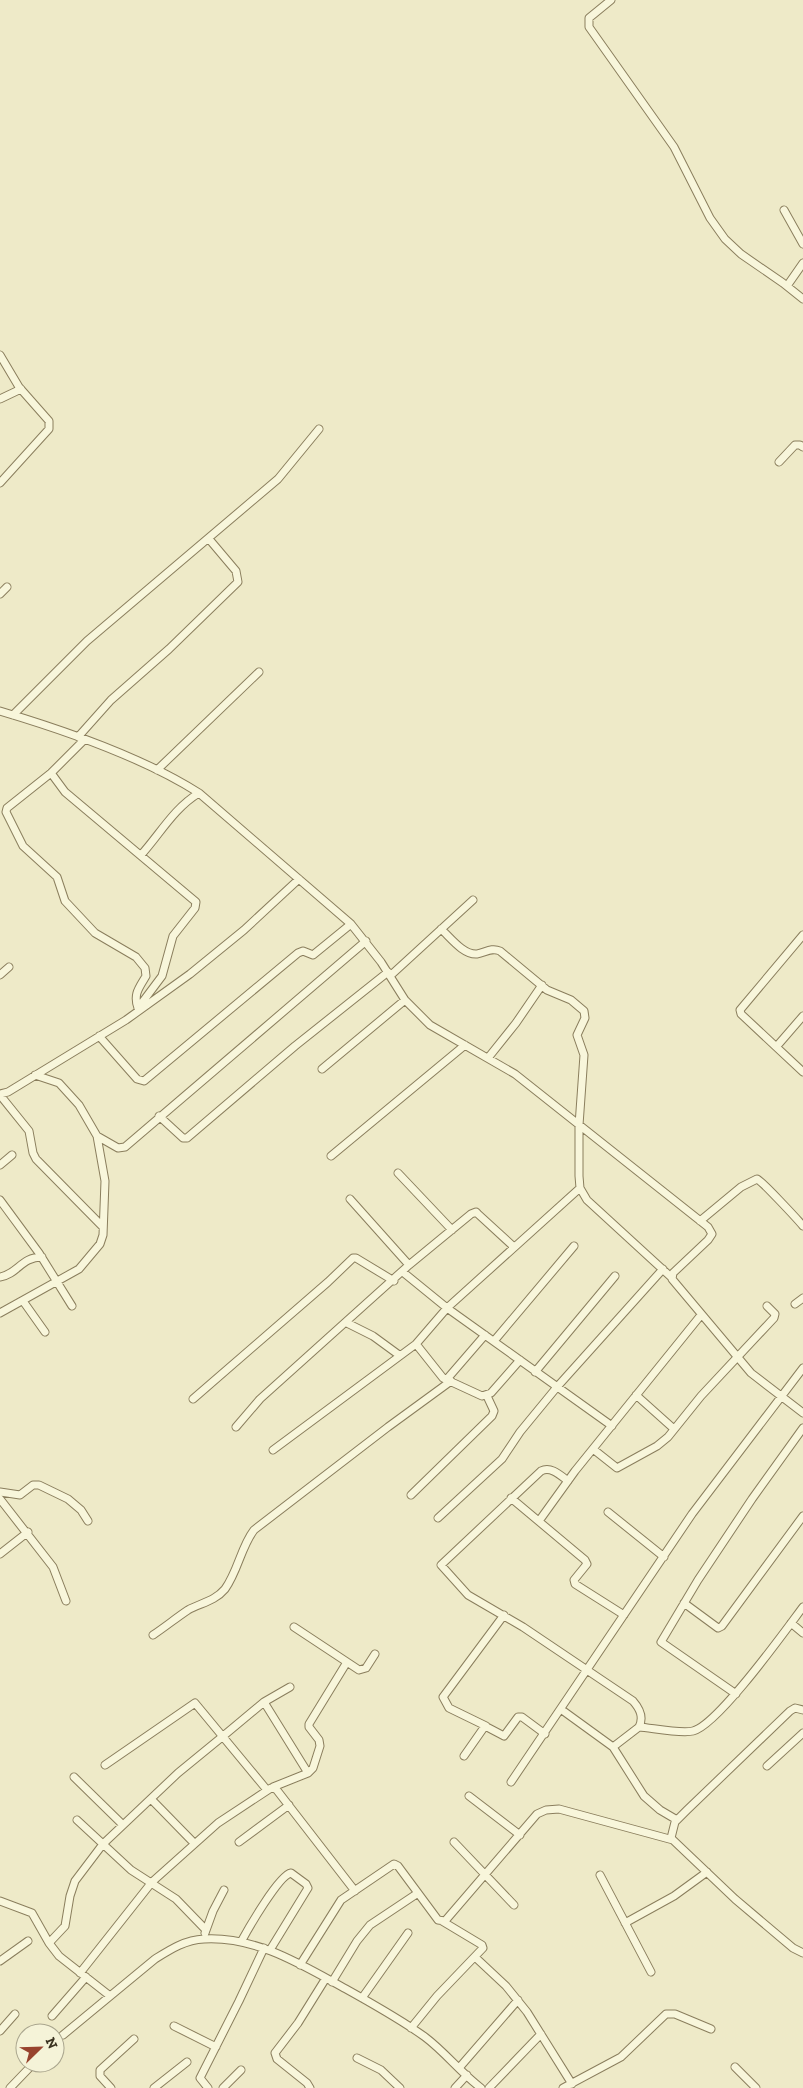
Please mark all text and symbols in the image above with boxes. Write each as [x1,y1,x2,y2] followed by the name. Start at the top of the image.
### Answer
[15,2023,65,2073] north arrow
[42,2035,62,2052] text: N

